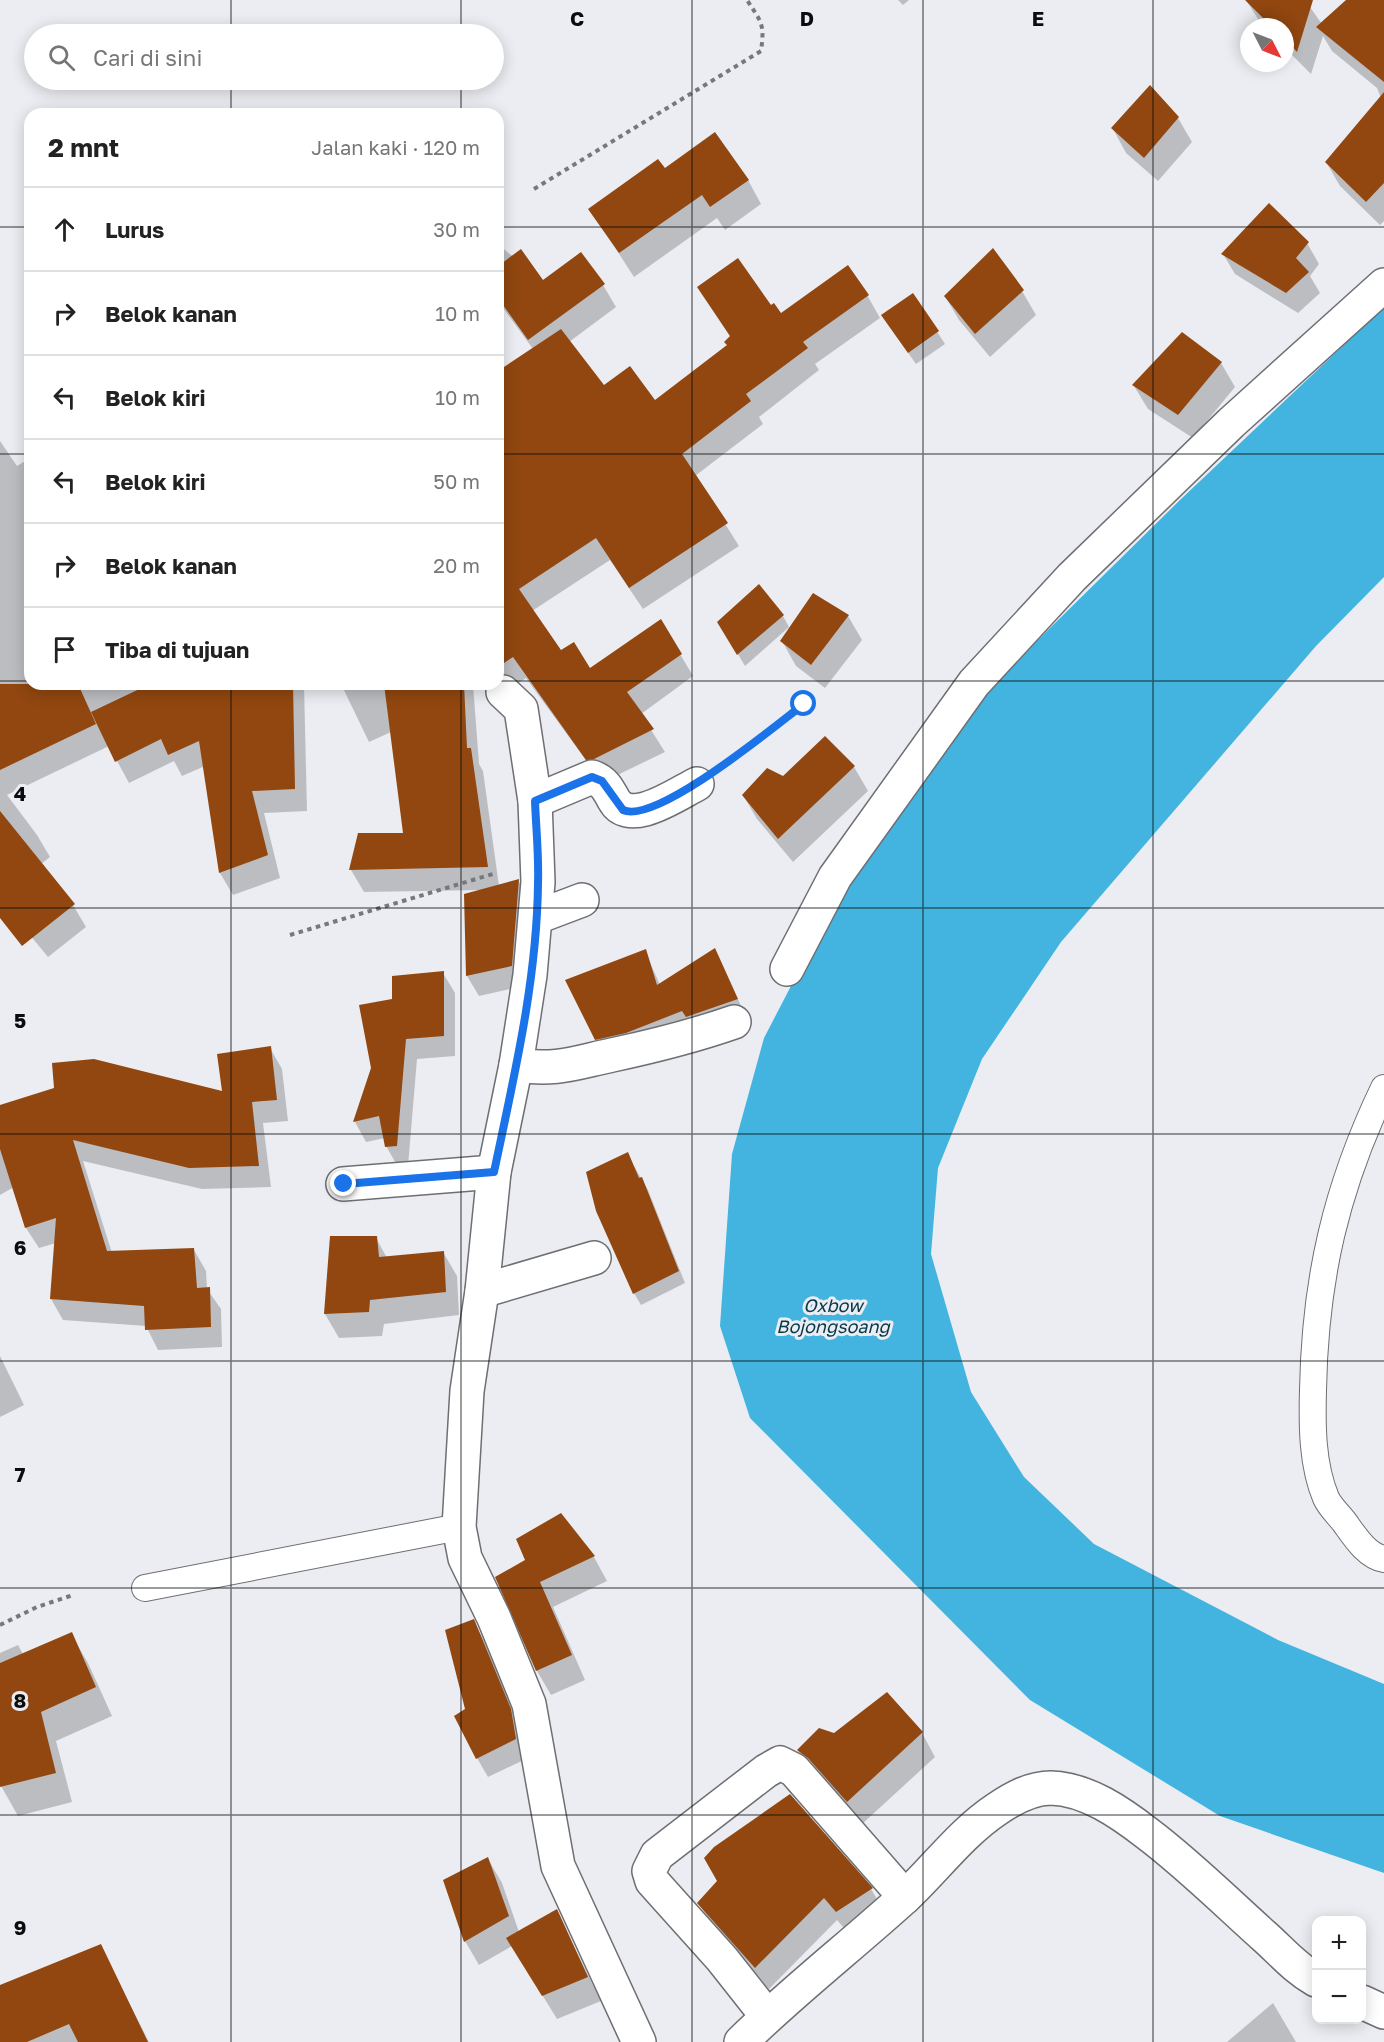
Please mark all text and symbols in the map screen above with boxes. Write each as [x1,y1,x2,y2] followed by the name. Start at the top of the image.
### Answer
[570,6,584,30] text: C
[800,6,814,30] text: D
[1032,6,1044,30] text: E
[1240,18,1294,72] north arrow
[24,24,504,90] search box
[45,41,78,74] icon: search
[93,44,202,71] text: Cari di sini
[48,132,119,163] text: 2 mnt
[311,135,480,159] text: Jalan kaki · 120 m
[48,213,81,246] icon: ahead
[105,216,164,243] text: Lurus
[433,217,480,241] text: 30 m
[48,297,81,330] icon: right
[105,300,237,327] text: Belok kanan
[435,301,480,325] text: 10 m
[48,381,81,414] icon: left
[105,384,206,411] text: Belok kiri
[435,385,480,409] text: 10 m
[48,465,81,498] icon: left
[105,468,206,495] text: Belok kiri
[433,469,480,493] text: 50 m
[48,549,81,582] icon: right
[105,552,237,579] text: Belok kanan
[433,553,480,577] text: 20 m
[48,633,81,666] icon: arrive
[105,636,249,663] text: Tiba di tujuan
[790,690,816,716] route start
[14,781,26,805] text: 4
[14,1008,26,1032] text: 5
[330,1170,356,1196] route end
[14,1235,26,1259] text: 6
[776,1294,892,1337] water label: Oxbow Bojongsoang
[15,1462,26,1486] text: 7
[14,1688,26,1712] text: 8
[14,1915,26,1939] text: 9
[1312,1916,1366,2024] map controls
[1312,1916,1366,1970] button: +
[1312,1970,1366,2024] button: −

